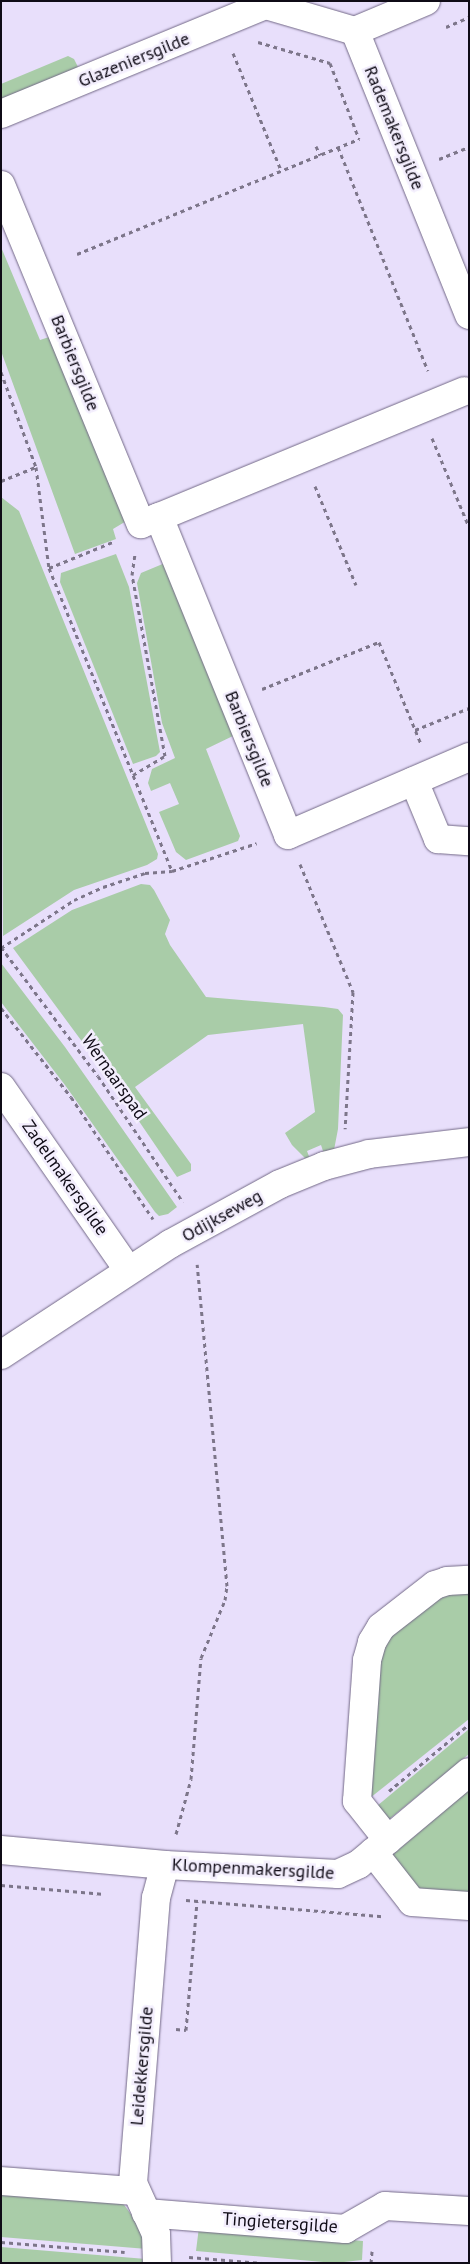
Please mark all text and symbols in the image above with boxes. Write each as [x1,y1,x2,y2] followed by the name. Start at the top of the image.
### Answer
[75,28,193,92] street label: Glazeniersgilde
[359,63,429,193] street label: Rademakersgilde
[46,312,104,414] street label: Barbiersgilde
[220,688,278,790] street label: Barbiersgilde
[77,1030,151,1124] street label: Wernaarspad
[17,1116,113,1240] street label: Zadelmakersgilde
[178,1185,266,1247] street label: Odijkseweg
[171,1854,335,1884] street label: Klompenmakersgilde
[126,2006,158,2126] street label: Leidekkersgilde
[222,2208,338,2238] street label: Tingietersgilde

